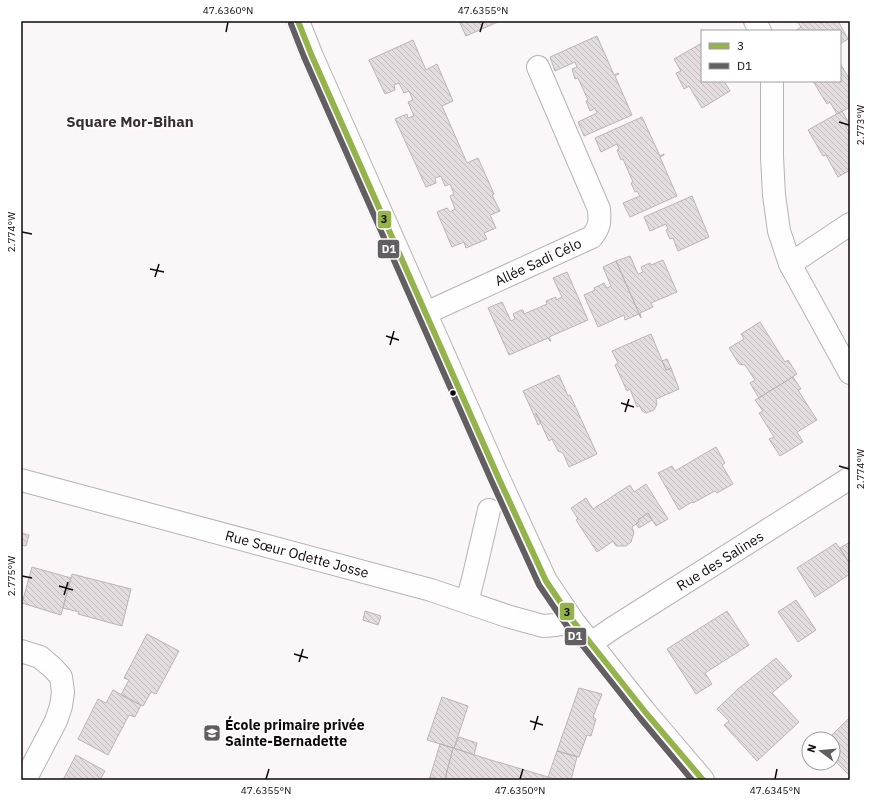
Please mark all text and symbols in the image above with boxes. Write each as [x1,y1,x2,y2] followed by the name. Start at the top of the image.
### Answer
[203,4,253,17] text: 47.6360°N
[458,4,508,17] text: 47.6355°N
[701,30,841,82] legend
[737,38,744,53] text: 3
[737,58,752,73] text: D1
[854,105,867,145] text: 2.773°W
[66,112,194,131] district label: Square Mor-Bihan
[377,210,392,229] line badge: 3
[5,212,18,252] text: 2.774°W
[381,212,387,226] text: 3
[492,234,584,290] street label: Allée Sadi Célo
[377,239,400,259] line badge: D1
[382,242,397,256] text: D1
[448,388,458,398] unlabelled marker
[854,449,867,489] text: 2.774°W
[223,526,371,582] street label: Rue Sœur Odette Josse
[673,527,767,595] street label: Rue des Salines
[5,556,18,596] text: 2.775°W
[559,602,575,621] line badge: 3
[564,605,570,619] text: 3
[564,627,587,646] line badge: D1
[568,629,583,643] text: D1
[225,715,365,750] place label: École primaire privée Sainte-Bernadette
[202,723,222,743] school or university icon: École primaire privée Sainte-Bernadette
[801,731,841,771] north arrow
[804,742,819,754] text: N
[241,784,291,797] text: 47.6355°N
[495,784,545,797] text: 47.6350°N
[750,784,800,797] text: 47.6345°N

